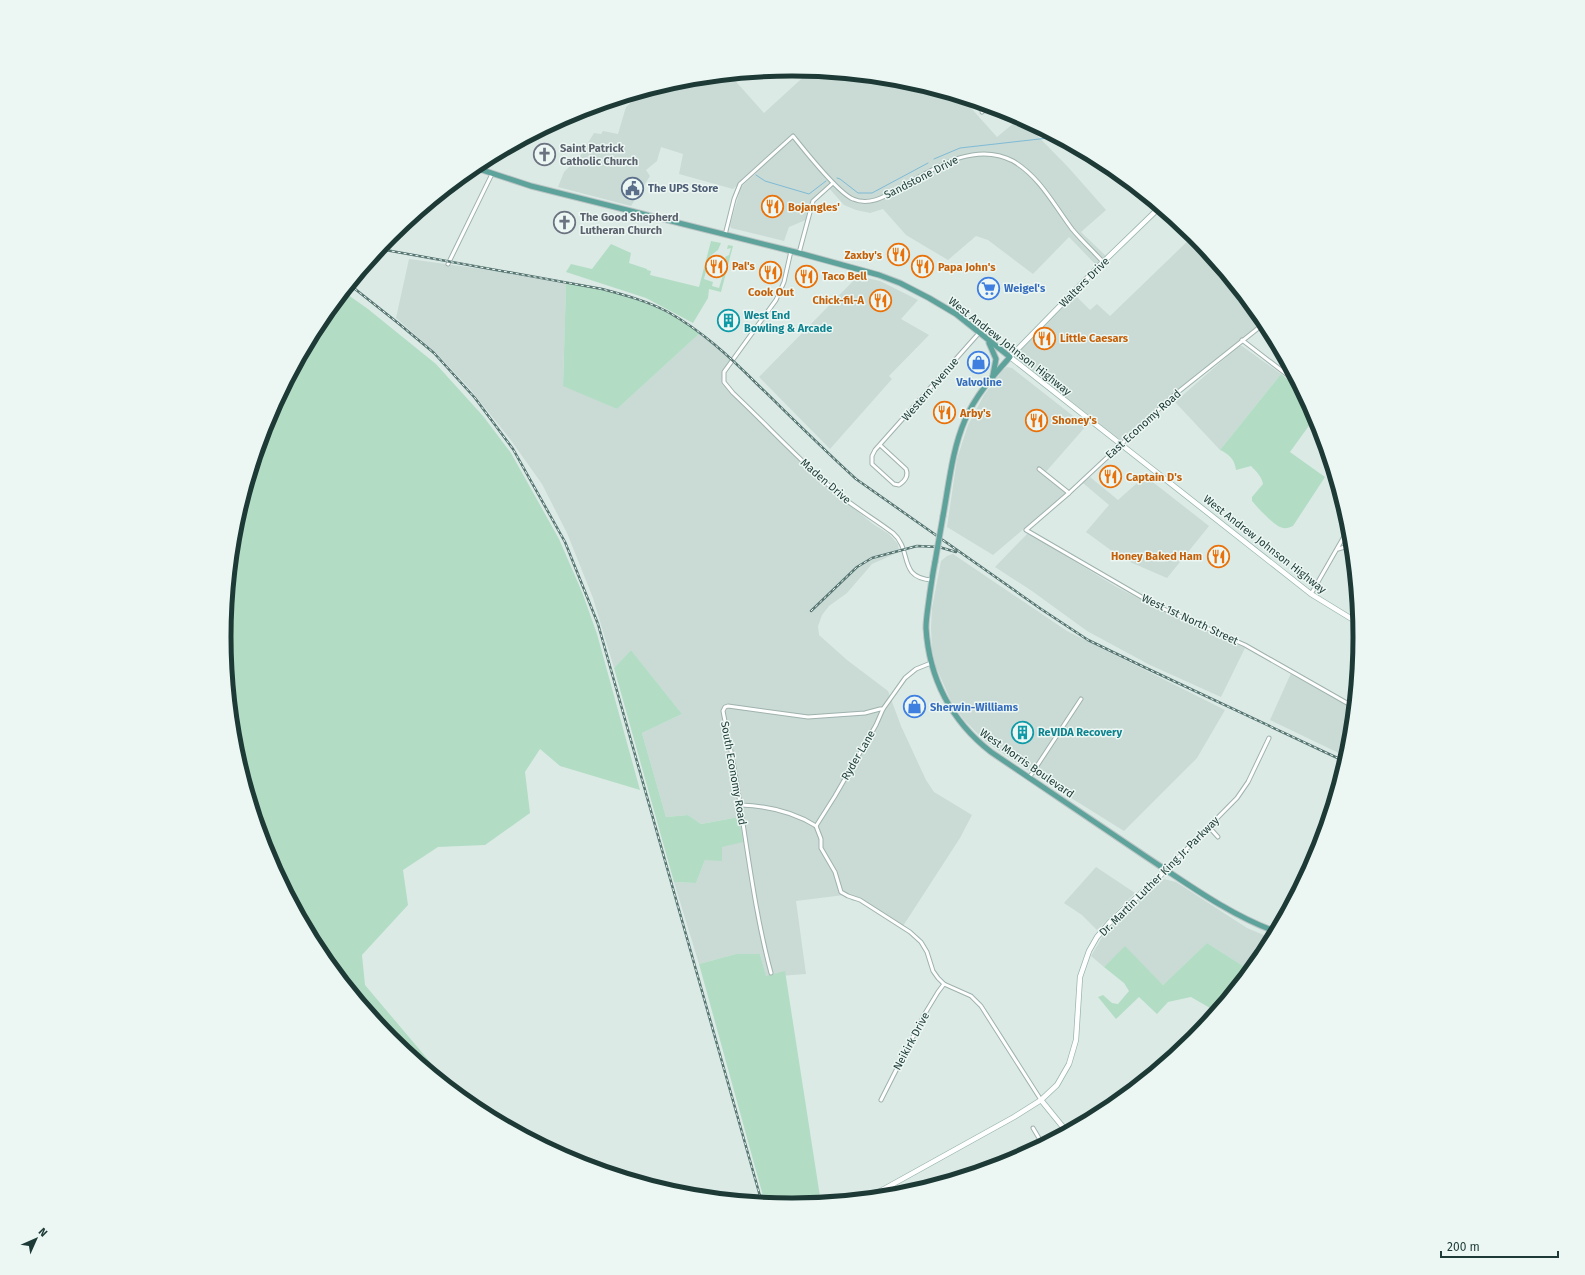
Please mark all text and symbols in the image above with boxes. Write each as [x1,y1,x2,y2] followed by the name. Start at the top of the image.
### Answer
[531,141,557,167] church icon: Saint Patrick Catholic Church
[560,142,638,168] place label: Saint Patrick Catholic Church
[882,153,961,202] street label: Sandstone Drive
[620,175,646,201] public building icon: The UPS Store
[648,182,718,195] place label: The UPS Store
[759,194,785,220] restaurant icon: Bojangles'
[788,201,840,214] place label: Bojangles'
[552,210,578,236] church icon: The Good Shepherd Lutheran Church
[580,211,679,237] place label: The Good Shepherd Lutheran Church
[885,242,911,268] restaurant icon: Zaxby's
[844,249,883,262] place label: Zaxby's
[704,253,730,279] restaurant icon: Pal's
[909,254,935,280] restaurant icon: Papa John's
[1057,255,1112,310] street label: Walters Drive
[758,259,784,285] restaurant icon: Cook Out
[732,260,756,273] place label: Pal's
[938,261,996,274] place label: Papa John's
[793,263,819,289] restaurant icon: Taco Bell
[822,270,868,283] place label: Taco Bell
[975,275,1001,301] supermarket icon: Weigel's
[1004,282,1046,295] place label: Weigel's
[748,286,795,299] place label: Cook Out
[867,287,893,313] restaurant icon: Chick-fil-A
[812,294,864,307] place label: Chick-fil-A
[946,294,1074,399] street label: West Andrew Johnson Highway
[715,308,741,334] building icon: West End Bowling & Arcade
[744,309,832,335] place label: West End Bowling & Arcade
[1031,325,1057,351] restaurant icon: Little Caesars
[1060,332,1129,345] place label: Little Caesars
[966,349,992,375] shop icon: Valvoline
[899,355,962,424] street label: Western Avenue
[955,376,1002,389] place label: Valvoline
[1103,387,1184,462] street label: East Economy Road
[931,400,957,426] restaurant icon: Arby's
[959,407,992,420] place label: Arby's
[1024,407,1050,433] restaurant icon: Shoney's
[1052,414,1098,427] place label: Shoney's
[798,456,853,507] street label: Maden Drive
[1098,464,1124,490] restaurant icon: Captain D's
[1126,471,1183,484] place label: Captain D's
[1201,492,1329,597] street label: West Andrew Johnson Highway
[1205,543,1231,569] restaurant icon: Honey Baked Ham
[1111,550,1202,563] place label: Honey Baked Ham
[1139,591,1240,648] street label: West 1st North Street
[902,694,928,720] shop icon: Sherwin-Williams
[930,701,1019,714] place label: Sherwin-Williams
[1010,719,1036,745] building icon: ReVIDA Recovery
[718,720,749,826] street label: South Economy Road
[977,726,1076,801] street label: West Morris Boulevard
[1038,726,1122,739] place label: ReVIDA Recovery
[839,728,878,783] street label: Ryder Lane
[1097,813,1222,939] street label: Dr. Martin Luther King Jr. Parkway
[891,1010,932,1073] street label: Neikirk Drive
[16,1219,56,1259] north arrow
[36,1225,50,1239] text: N
[1441,1233,1558,1259] scale bar
[1447,1240,1480,1254] text: 200 m

